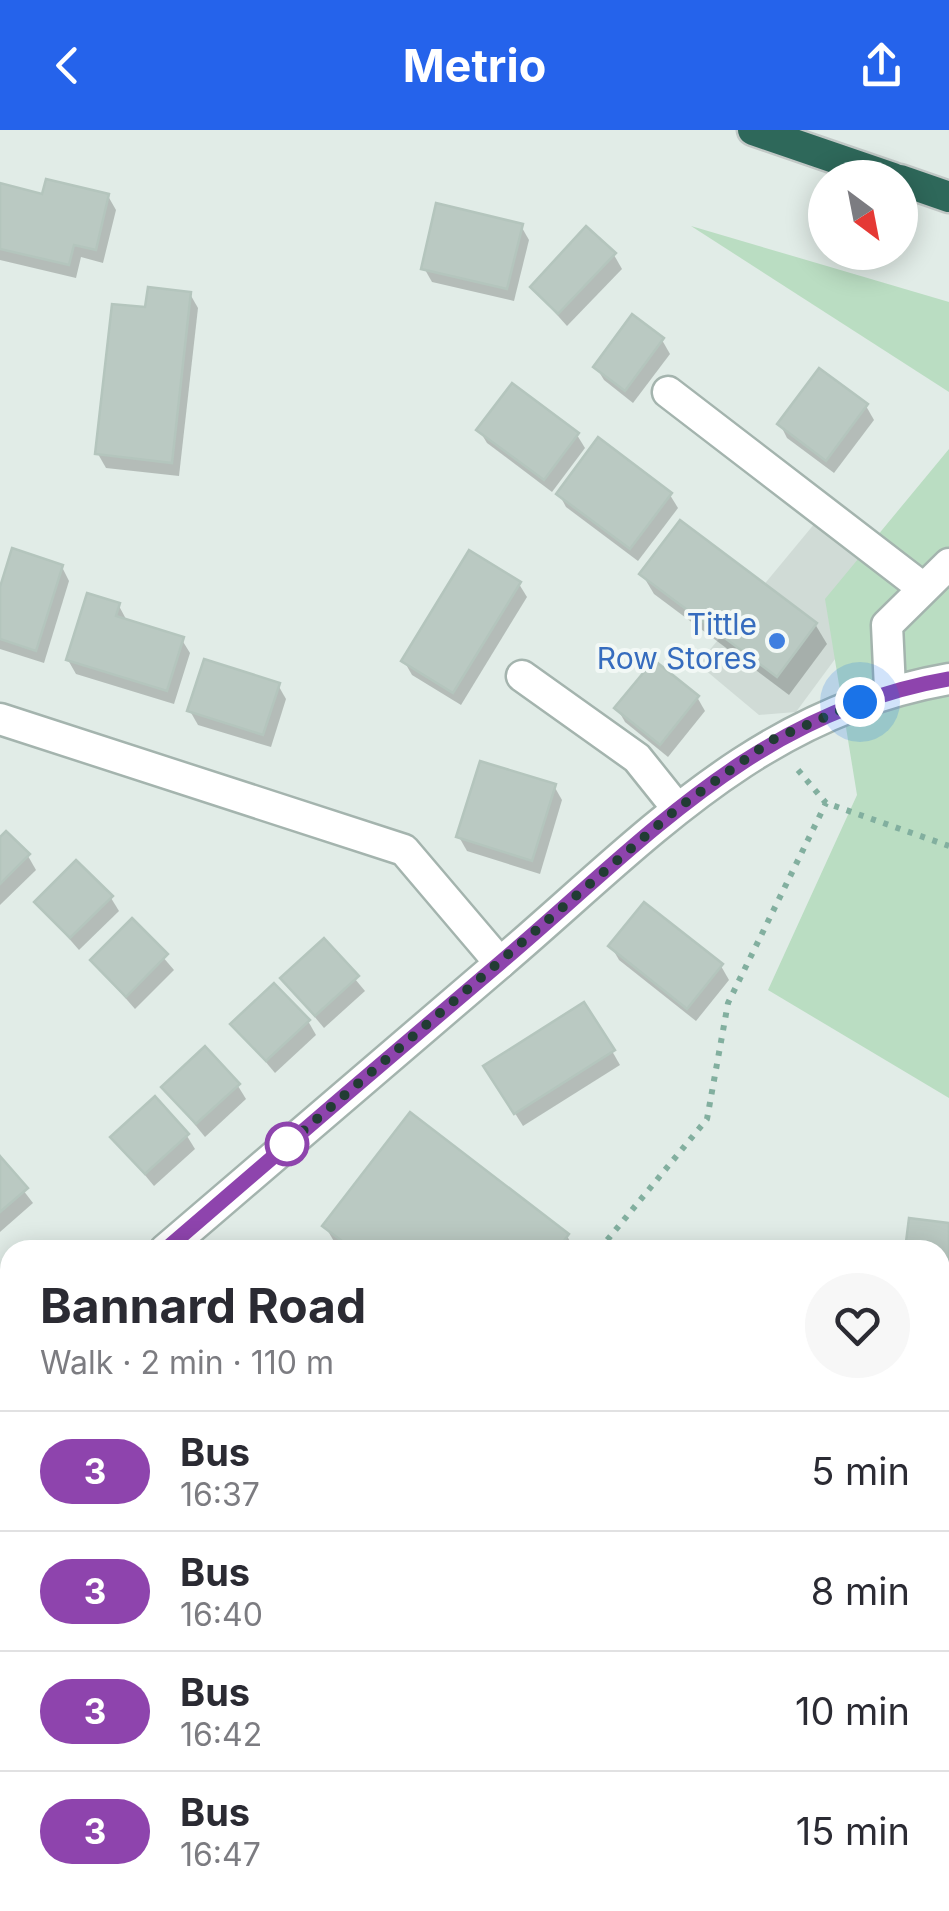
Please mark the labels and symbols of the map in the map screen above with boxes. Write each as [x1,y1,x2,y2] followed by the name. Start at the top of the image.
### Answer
[808,160,918,270] north arrow
[597,606,757,676] place label: Tittle Row Stores
[766,630,788,652] marker: Tittle Row Stores
[835,677,885,727] your location
[266,1123,308,1165] unlabelled marker

